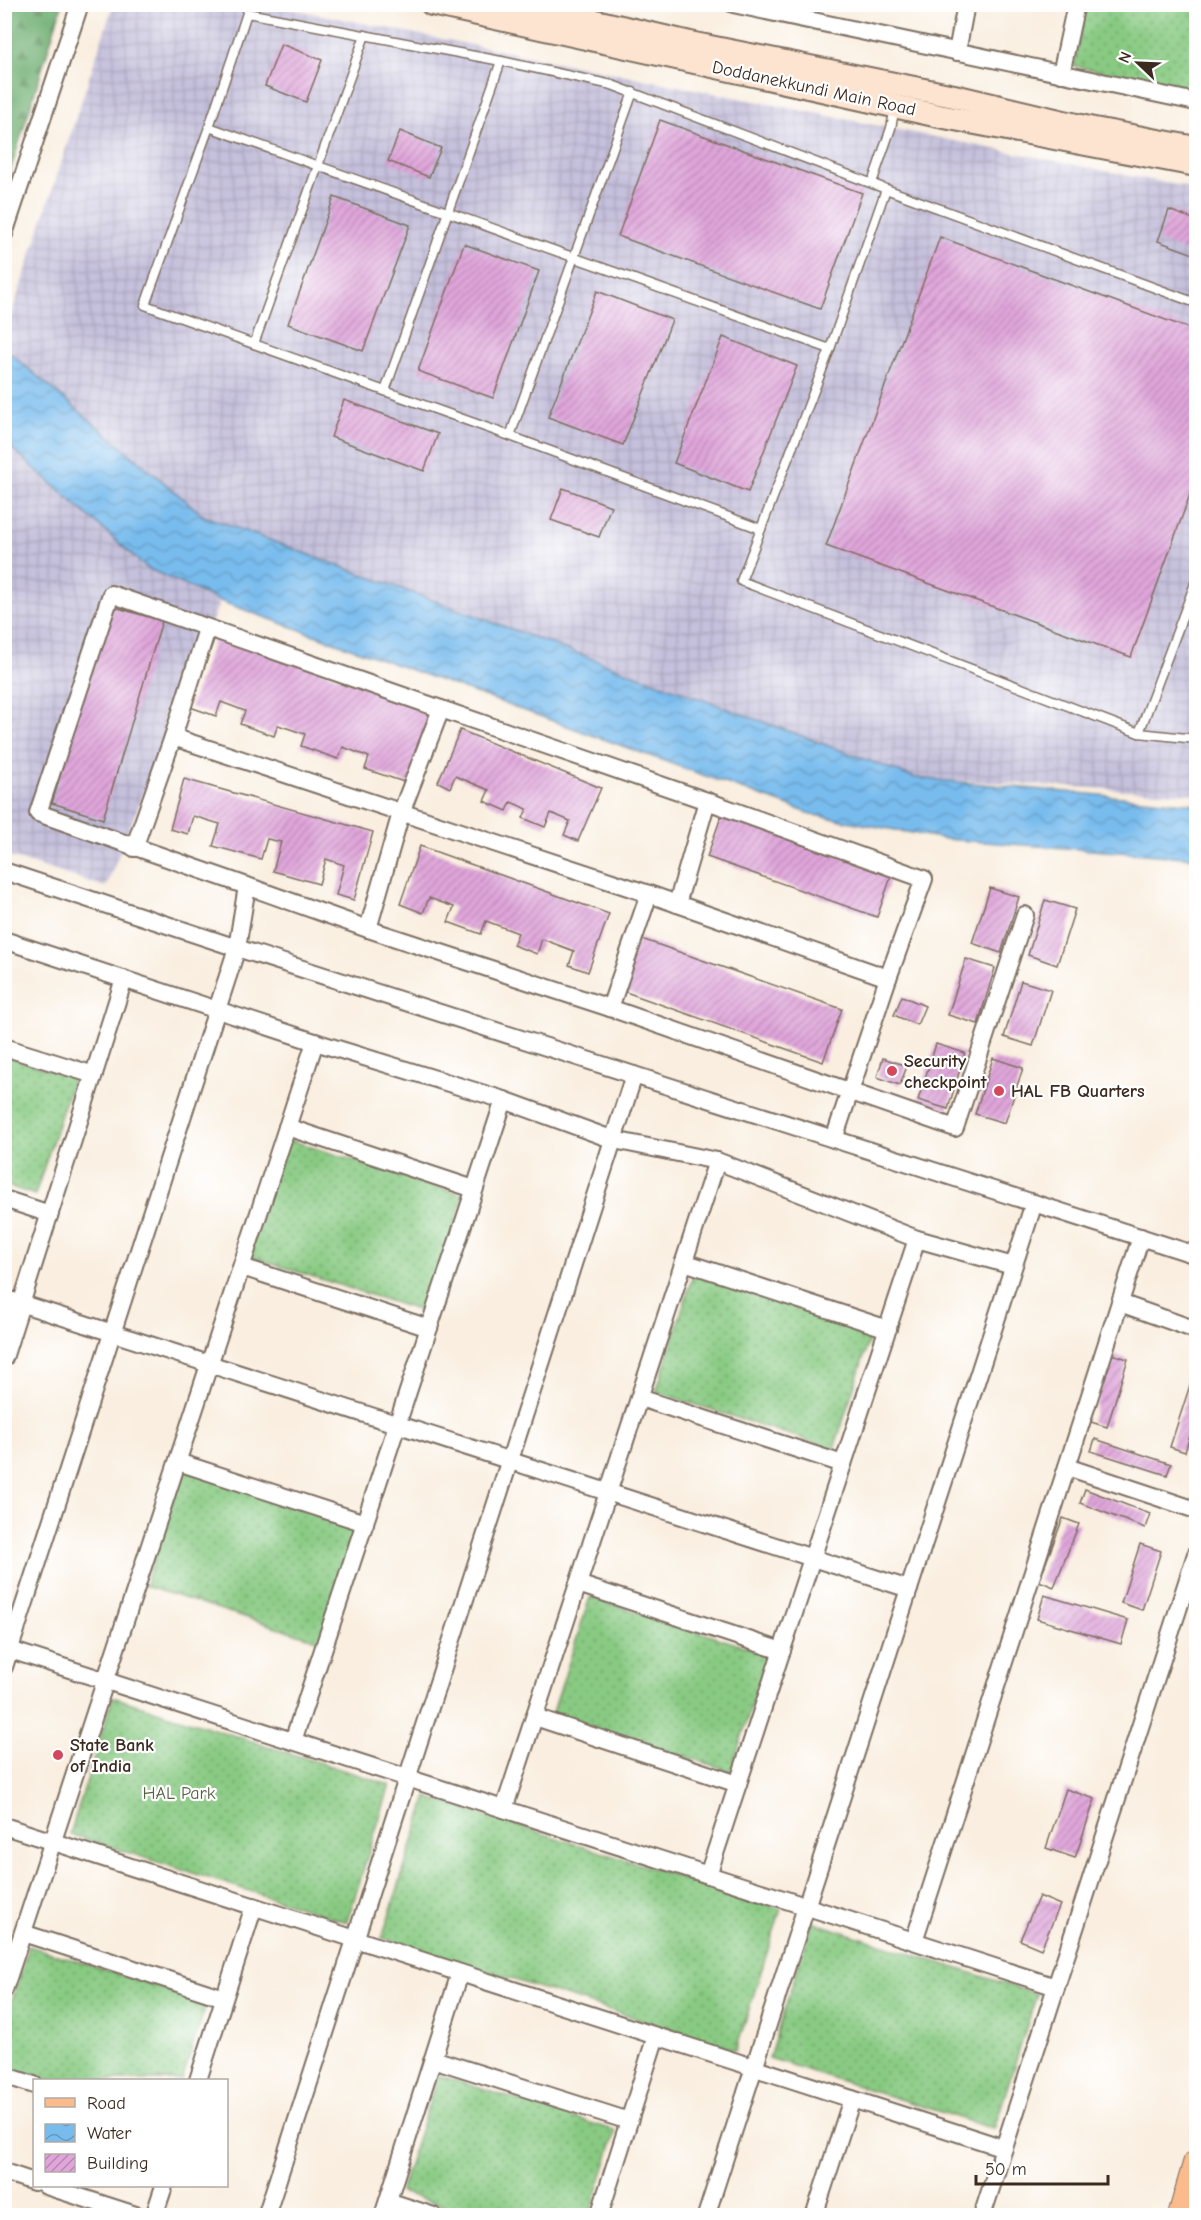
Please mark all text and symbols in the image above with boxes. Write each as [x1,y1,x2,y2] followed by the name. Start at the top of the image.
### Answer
[1108,33,1168,93] north arrow
[1115,49,1135,66] text: N
[710,57,918,120] street label: Doddanekkundi Main Road
[904,1051,988,1093] place label: Security checkpoint
[885,1064,899,1078] marker: Security checkpoint
[1011,1081,1145,1102] place label: HAL FB Quarters
[992,1084,1006,1098] marker: HAL FB Quarters
[70,1735,154,1777] place label: State Bank of India
[51,1748,65,1762] marker: State Bank of India
[143,1783,216,1804] park label: HAL Park
[33,2079,228,2187] legend
[87,2093,126,2114] text: Road
[87,2123,132,2144] text: Water
[976,2148,1108,2186] scale bar
[87,2153,149,2174] text: Building
[985,2159,1027,2180] text: 50 m

